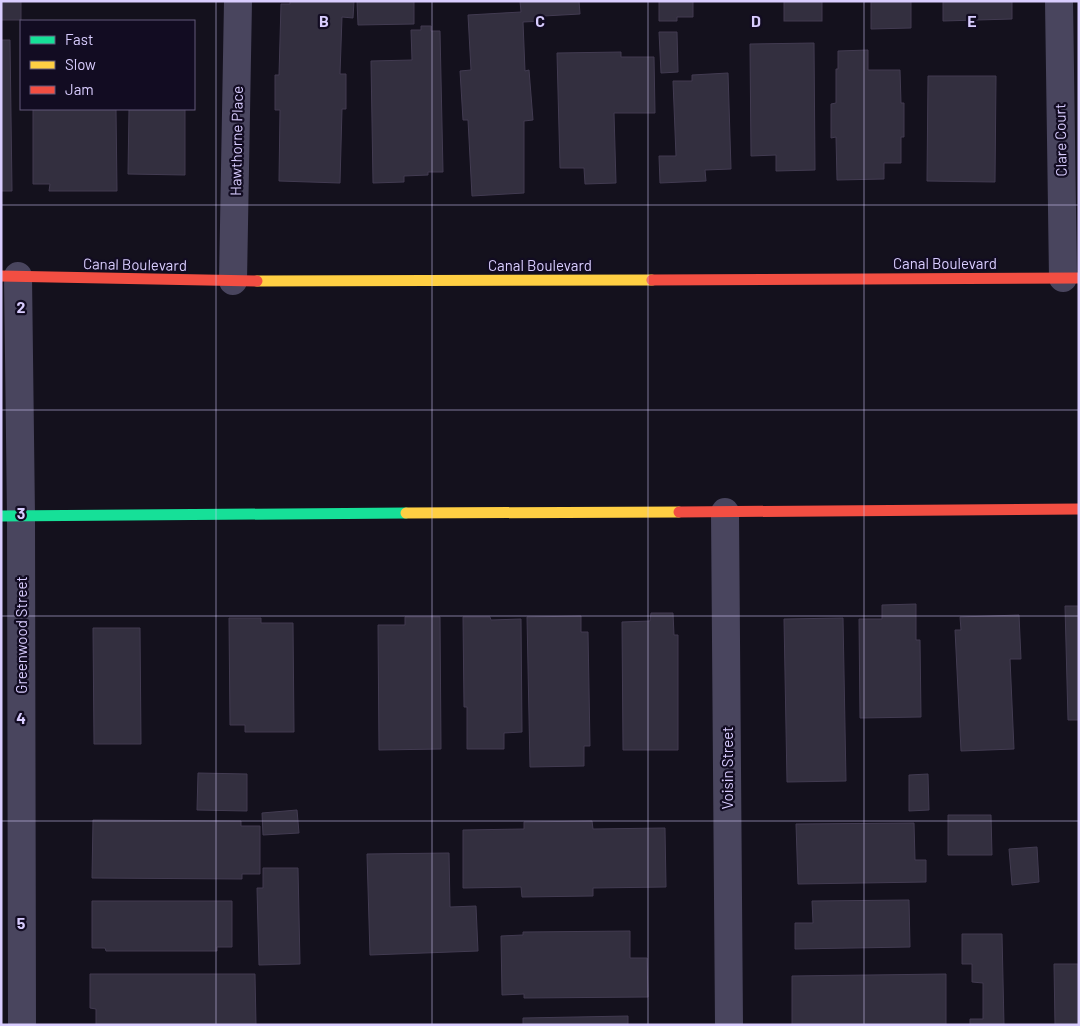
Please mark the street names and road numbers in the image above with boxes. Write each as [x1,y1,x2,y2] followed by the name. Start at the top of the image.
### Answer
[226,86,246,196] street label: Hawthorne Place
[1050,103,1070,177] street label: Clare Court
[83,254,187,274] street label: Canal Boulevard
[893,254,997,272] street label: Canal Boulevard
[488,256,592,274] street label: Canal Boulevard
[12,576,30,694] street label: Greenwood Street
[718,726,736,810] street label: Voisin Street

